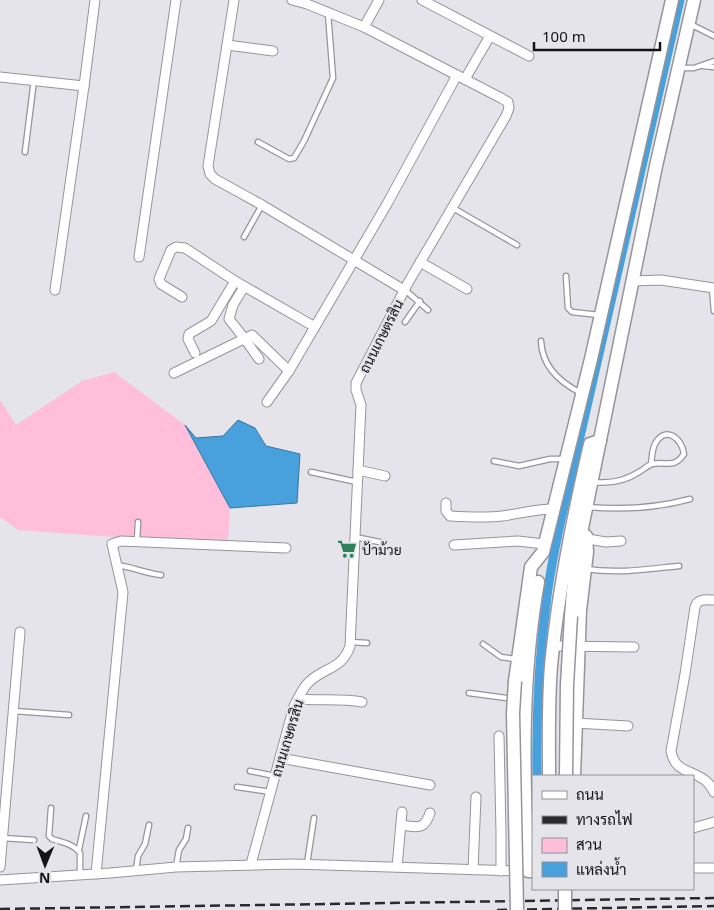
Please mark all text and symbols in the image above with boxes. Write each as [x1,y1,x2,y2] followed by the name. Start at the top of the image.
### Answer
[534,20,660,52] scale bar
[542,26,586,46] text: 100 m
[354,296,408,376] street label: ถนนเกษตรสิน
[336,538,358,560] supermarket icon: ป้าม้วย
[362,540,402,559] place label: ป้าม้วย
[266,697,308,779] street label: ถนนเกษตรสิน
[532,775,694,890] legend
[576,784,604,804] text: ถนน
[576,809,633,829] text: ทางรถไฟ
[576,834,602,854] text: สวน
[20,840,70,890] north arrow
[576,857,627,879] text: แหล่งน้ำ
[39,869,51,888] text: N

